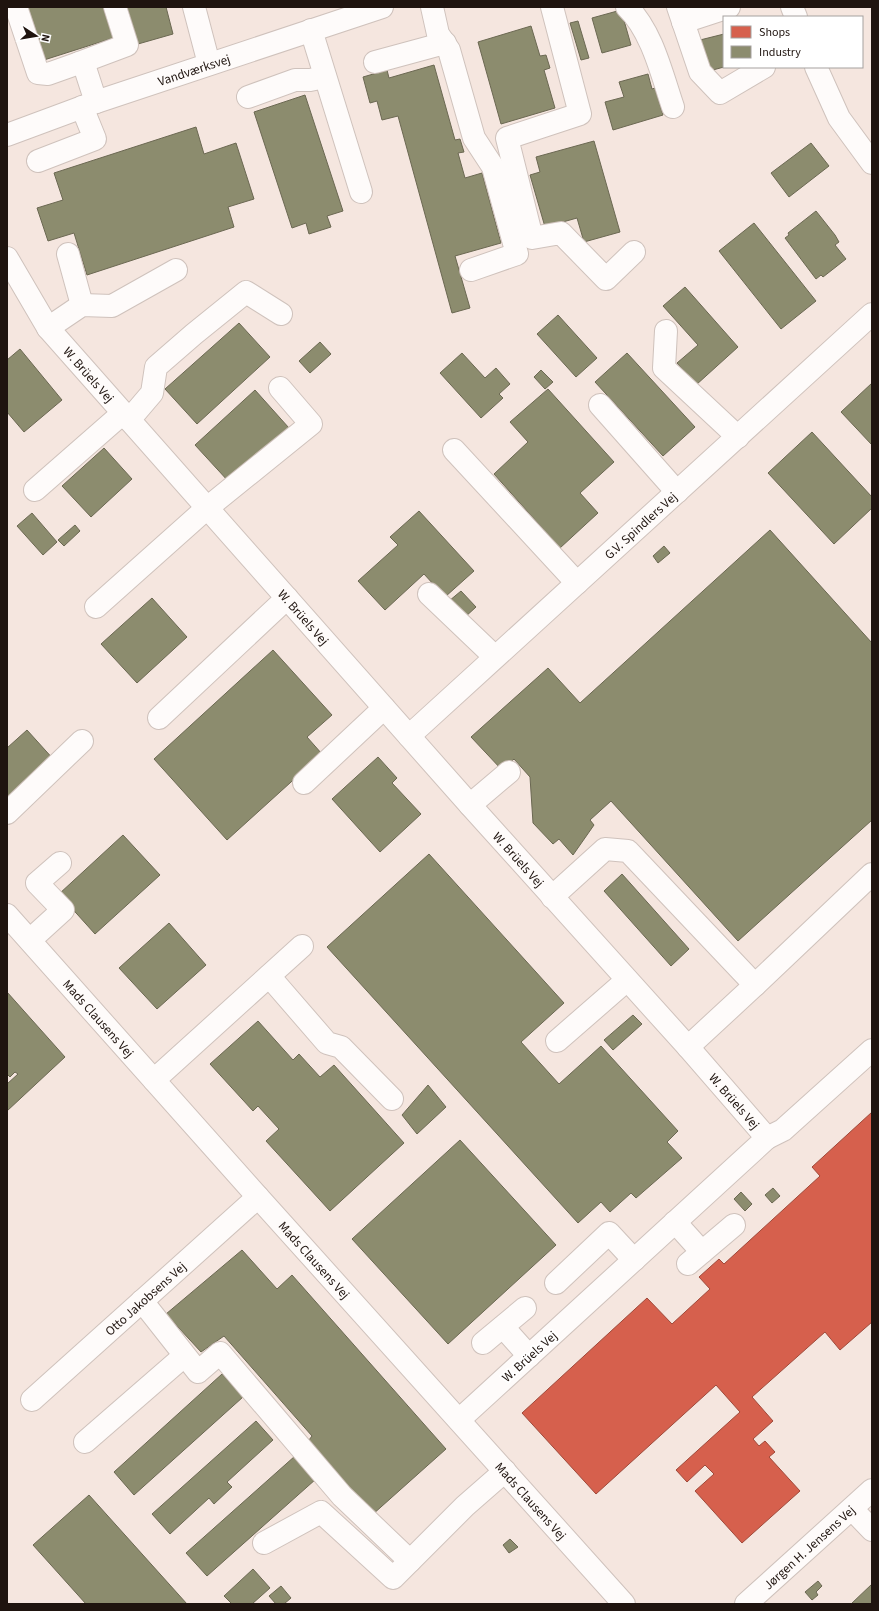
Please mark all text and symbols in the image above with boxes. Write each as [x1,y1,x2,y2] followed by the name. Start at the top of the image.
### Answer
[16,16,56,56] north arrow
[723,16,863,68] legend
[759,24,790,41] text: Shops
[37,33,53,43] text: N
[759,44,801,61] text: Industry
[156,50,233,91] street label: Vandværksvej
[59,343,118,407] street label: W. Brüels Vej
[601,488,681,564] street label: G.V. Spindlers Vej
[273,586,333,649] street label: W. Brüels Vej
[488,828,548,892] street label: W. Brüels Vej
[58,976,138,1062] street label: Mads Clausens Vej
[705,1070,763,1133] street label: W. Brüels Vej
[274,1218,354,1303] street label: Mads Clausens Vej
[101,1258,190,1340] street label: Otto Jakobsens Vej
[498,1327,561,1386] street label: W. Brüels Vej
[491,1459,570,1544] street label: Mads Clausens Vej
[760,1502,859,1594] street label: Jørgen H. Jensens Vej

